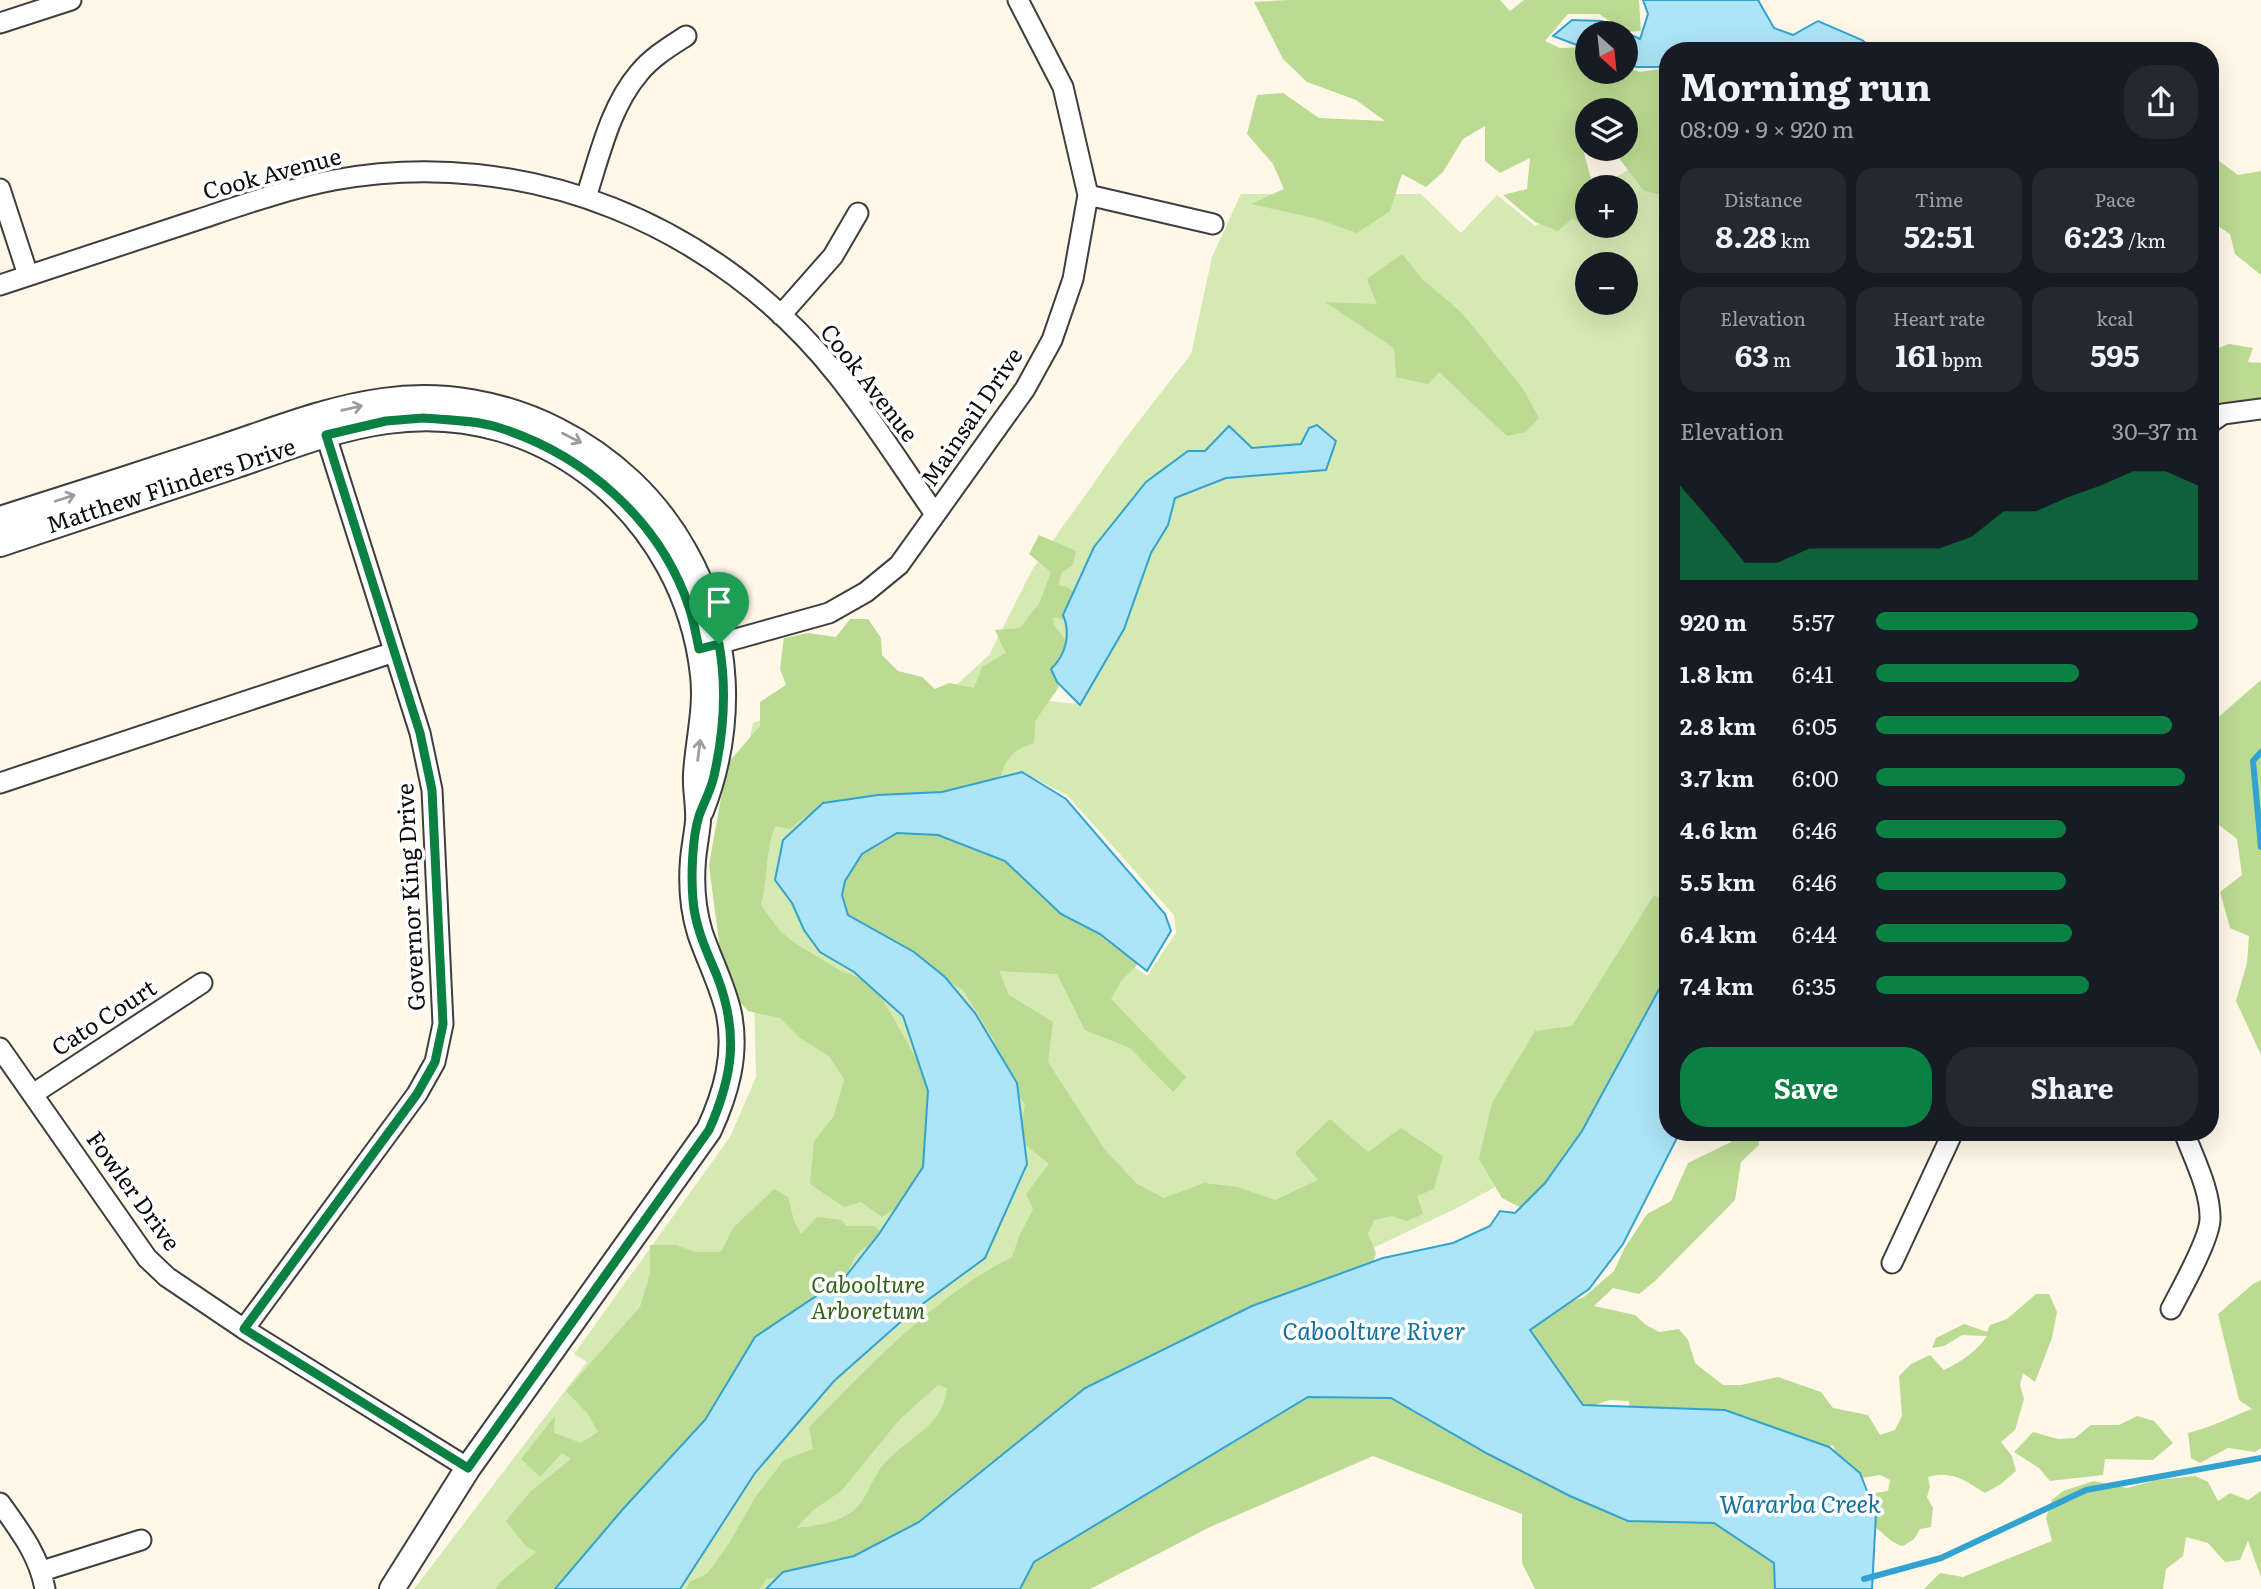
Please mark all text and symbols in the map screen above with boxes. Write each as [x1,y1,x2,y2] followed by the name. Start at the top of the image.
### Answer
[1575,21,1638,84] north arrow
[1575,21,1638,315] map controls
[1680,56,1931,113] text: Morning run
[2124,65,2198,139] button: share
[1575,98,1638,161] button: layers
[1680,111,1854,145] text: 08:09 · 9 × 920 m
[198,137,345,207] street label: Cook Avenue
[1575,175,1638,238] button: +
[1724,185,1802,213] text: Distance
[1915,185,1963,213] text: Time
[2095,185,2135,213] text: Pace
[1715,213,1777,257] text: 8.28
[1904,213,1974,257] text: 52:51
[2064,213,2124,257] text: 6:23
[1777,226,1811,254] text: km
[2124,226,2166,254] text: /km
[1575,252,1638,315] button: −
[1720,304,1806,332] text: Elevation
[1893,304,1985,332] text: Heart rate
[2096,304,2134,332] text: kcal
[813,315,928,448] street label: Cook Avenue
[1735,332,1769,376] text: 63
[1895,332,1938,376] text: 161
[2090,332,2140,376] text: 595
[911,340,1029,492] street label: Mainsail Drive
[1769,345,1791,373] text: m
[1938,345,1983,373] text: bpm
[340,401,363,414] one-way arrow
[1680,413,1784,447] text: Elevation
[2112,413,2198,447] text: 30–37 m
[41,428,299,540] street label: Matthew Flinders Drive
[561,431,581,445] one-way arrow
[54,491,76,504] one-way arrow
[689,572,749,644] pin
[700,583,738,621] icon: arrive
[1680,604,1747,638] text: 920 m
[1792,604,1835,638] text: 5:57
[1680,656,1754,690] text: 1.8 km
[1792,656,1834,690] text: 6:41
[1680,708,1756,742] text: 2.8 km
[1792,708,1837,742] text: 6:05
[692,740,705,762] one-way arrow
[1680,760,1754,794] text: 3.7 km
[1792,760,1839,794] text: 6:00
[386,782,432,1012] street label: Governor King Drive
[1680,812,1758,846] text: 4.6 km
[1792,812,1837,846] text: 6:46
[1680,864,1756,898] text: 5.5 km
[1792,864,1837,898] text: 6:46
[1680,916,1757,950] text: 6.4 km
[1792,916,1837,950] text: 6:44
[1680,968,1754,1002] text: 7.4 km
[1792,968,1836,1002] text: 6:35
[44,969,163,1063] street label: Cato Court
[1680,1047,1932,1127] button: Save
[1946,1047,2198,1127] button: Share
[79,1123,190,1257] street label: Fowler Drive
[811,1266,925,1326] park label: Caboolture Arboretum
[1282,1312,1466,1347] water label: Caboolture River
[1719,1485,1882,1520] water label: Wararba Creek

